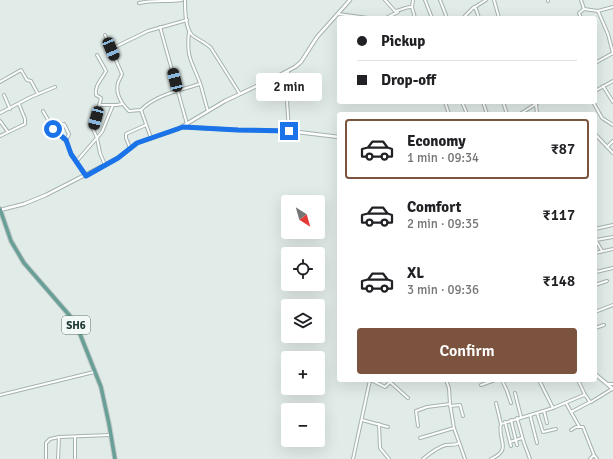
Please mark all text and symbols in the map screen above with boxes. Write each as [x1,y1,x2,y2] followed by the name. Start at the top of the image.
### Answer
[381,32,425,50] text: Pickup
[101,36,121,62] car
[166,67,184,93] car
[381,71,436,89] text: Drop-off
[256,73,322,101] callout: 2 min
[273,79,305,95] text: 2 min
[87,105,105,131] car
[44,120,62,138] route start
[280,122,298,140] route end
[359,131,395,167] icon: car
[407,132,466,150] text: Economy
[551,140,575,158] text: ₹87
[407,150,479,166] text: 1 min · 09:34
[281,195,325,239] north arrow
[281,195,325,447] map controls
[359,197,395,233] icon: car
[407,198,461,216] text: Comfort
[543,206,575,224] text: ₹117
[407,216,479,232] text: 2 min · 09:35
[281,247,325,291] button: locate
[359,263,395,299] icon: car
[407,264,424,282] text: XL
[543,272,575,290] text: ₹148
[407,282,479,298] text: 3 min · 09:36
[281,299,325,343] button: layers
[62,316,90,334] road number: SH6
[357,328,577,374] button: Confirm
[281,351,325,395] button: +
[281,403,325,447] button: −

